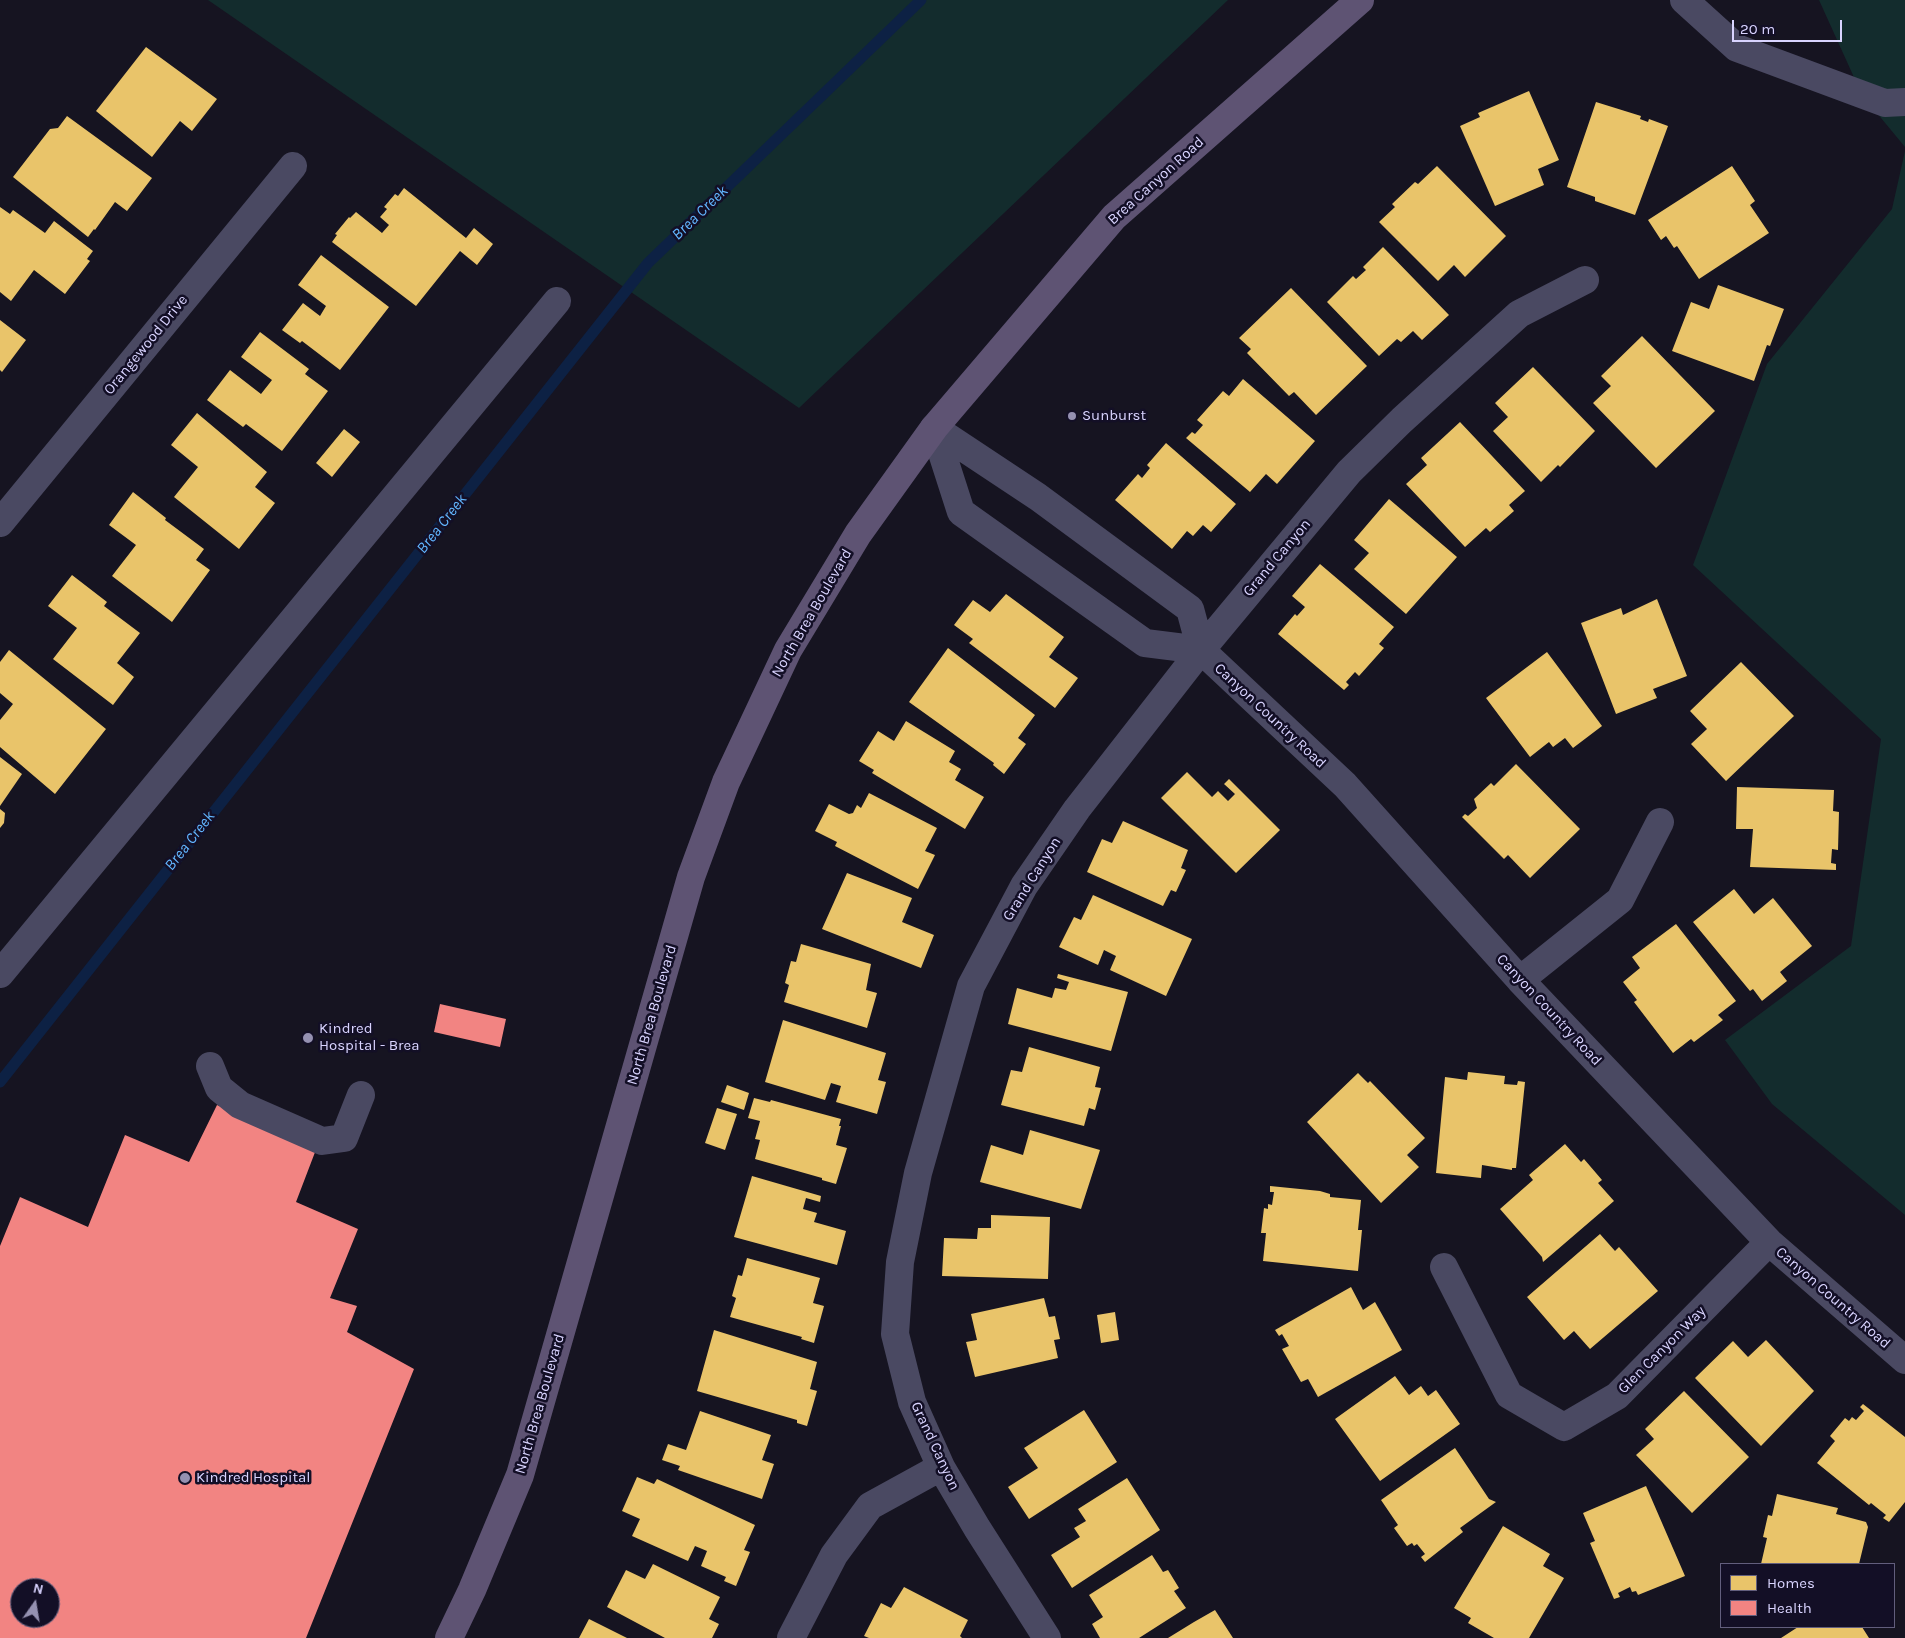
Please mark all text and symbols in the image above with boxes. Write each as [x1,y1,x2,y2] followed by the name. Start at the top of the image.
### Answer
[1735,10,1845,42] scale bar
[1740,20,1775,38] text: 20 m
[1104,133,1208,229] street label: Brea Canyon Road
[668,182,732,244] water label: Brea Creek
[100,291,192,399] street label: Orangewood Drive
[1082,407,1146,425] place label: Sunburst
[1066,410,1078,422] marker: Sunburst
[413,490,471,558] water label: Brea Creek
[1239,516,1315,600] street label: Grand Canyon
[768,546,856,680] street label: North Brea Boulevard
[1210,660,1330,772] street label: Canyon Country Road
[161,807,219,875] water label: Brea Creek
[999,834,1065,924] street label: Grand Canyon
[623,943,681,1087] street label: North Brea Boulevard
[1493,950,1605,1070] street label: Canyon Country Road
[319,1020,419,1055] place label: Kindred Hospital - Brea
[301,1031,315,1045] marker: Kindred Hospital - Brea
[1772,1243,1894,1353] street label: Canyon Country Road
[1614,1302,1710,1398] street label: Glen Canyon Way
[511,1332,569,1476] street label: North Brea Boulevard
[907,1399,963,1493] street label: Grand Canyon
[196,1469,311,1487] place label: Kindred Hospital
[178,1471,192,1485] marker: Kindred Hospital
[1720,1563,1895,1628] legend
[1767,1574,1815,1592] text: Homes
[10,1578,60,1628] north arrow
[31,1579,45,1598] text: N
[1767,1599,1812,1617] text: Health

